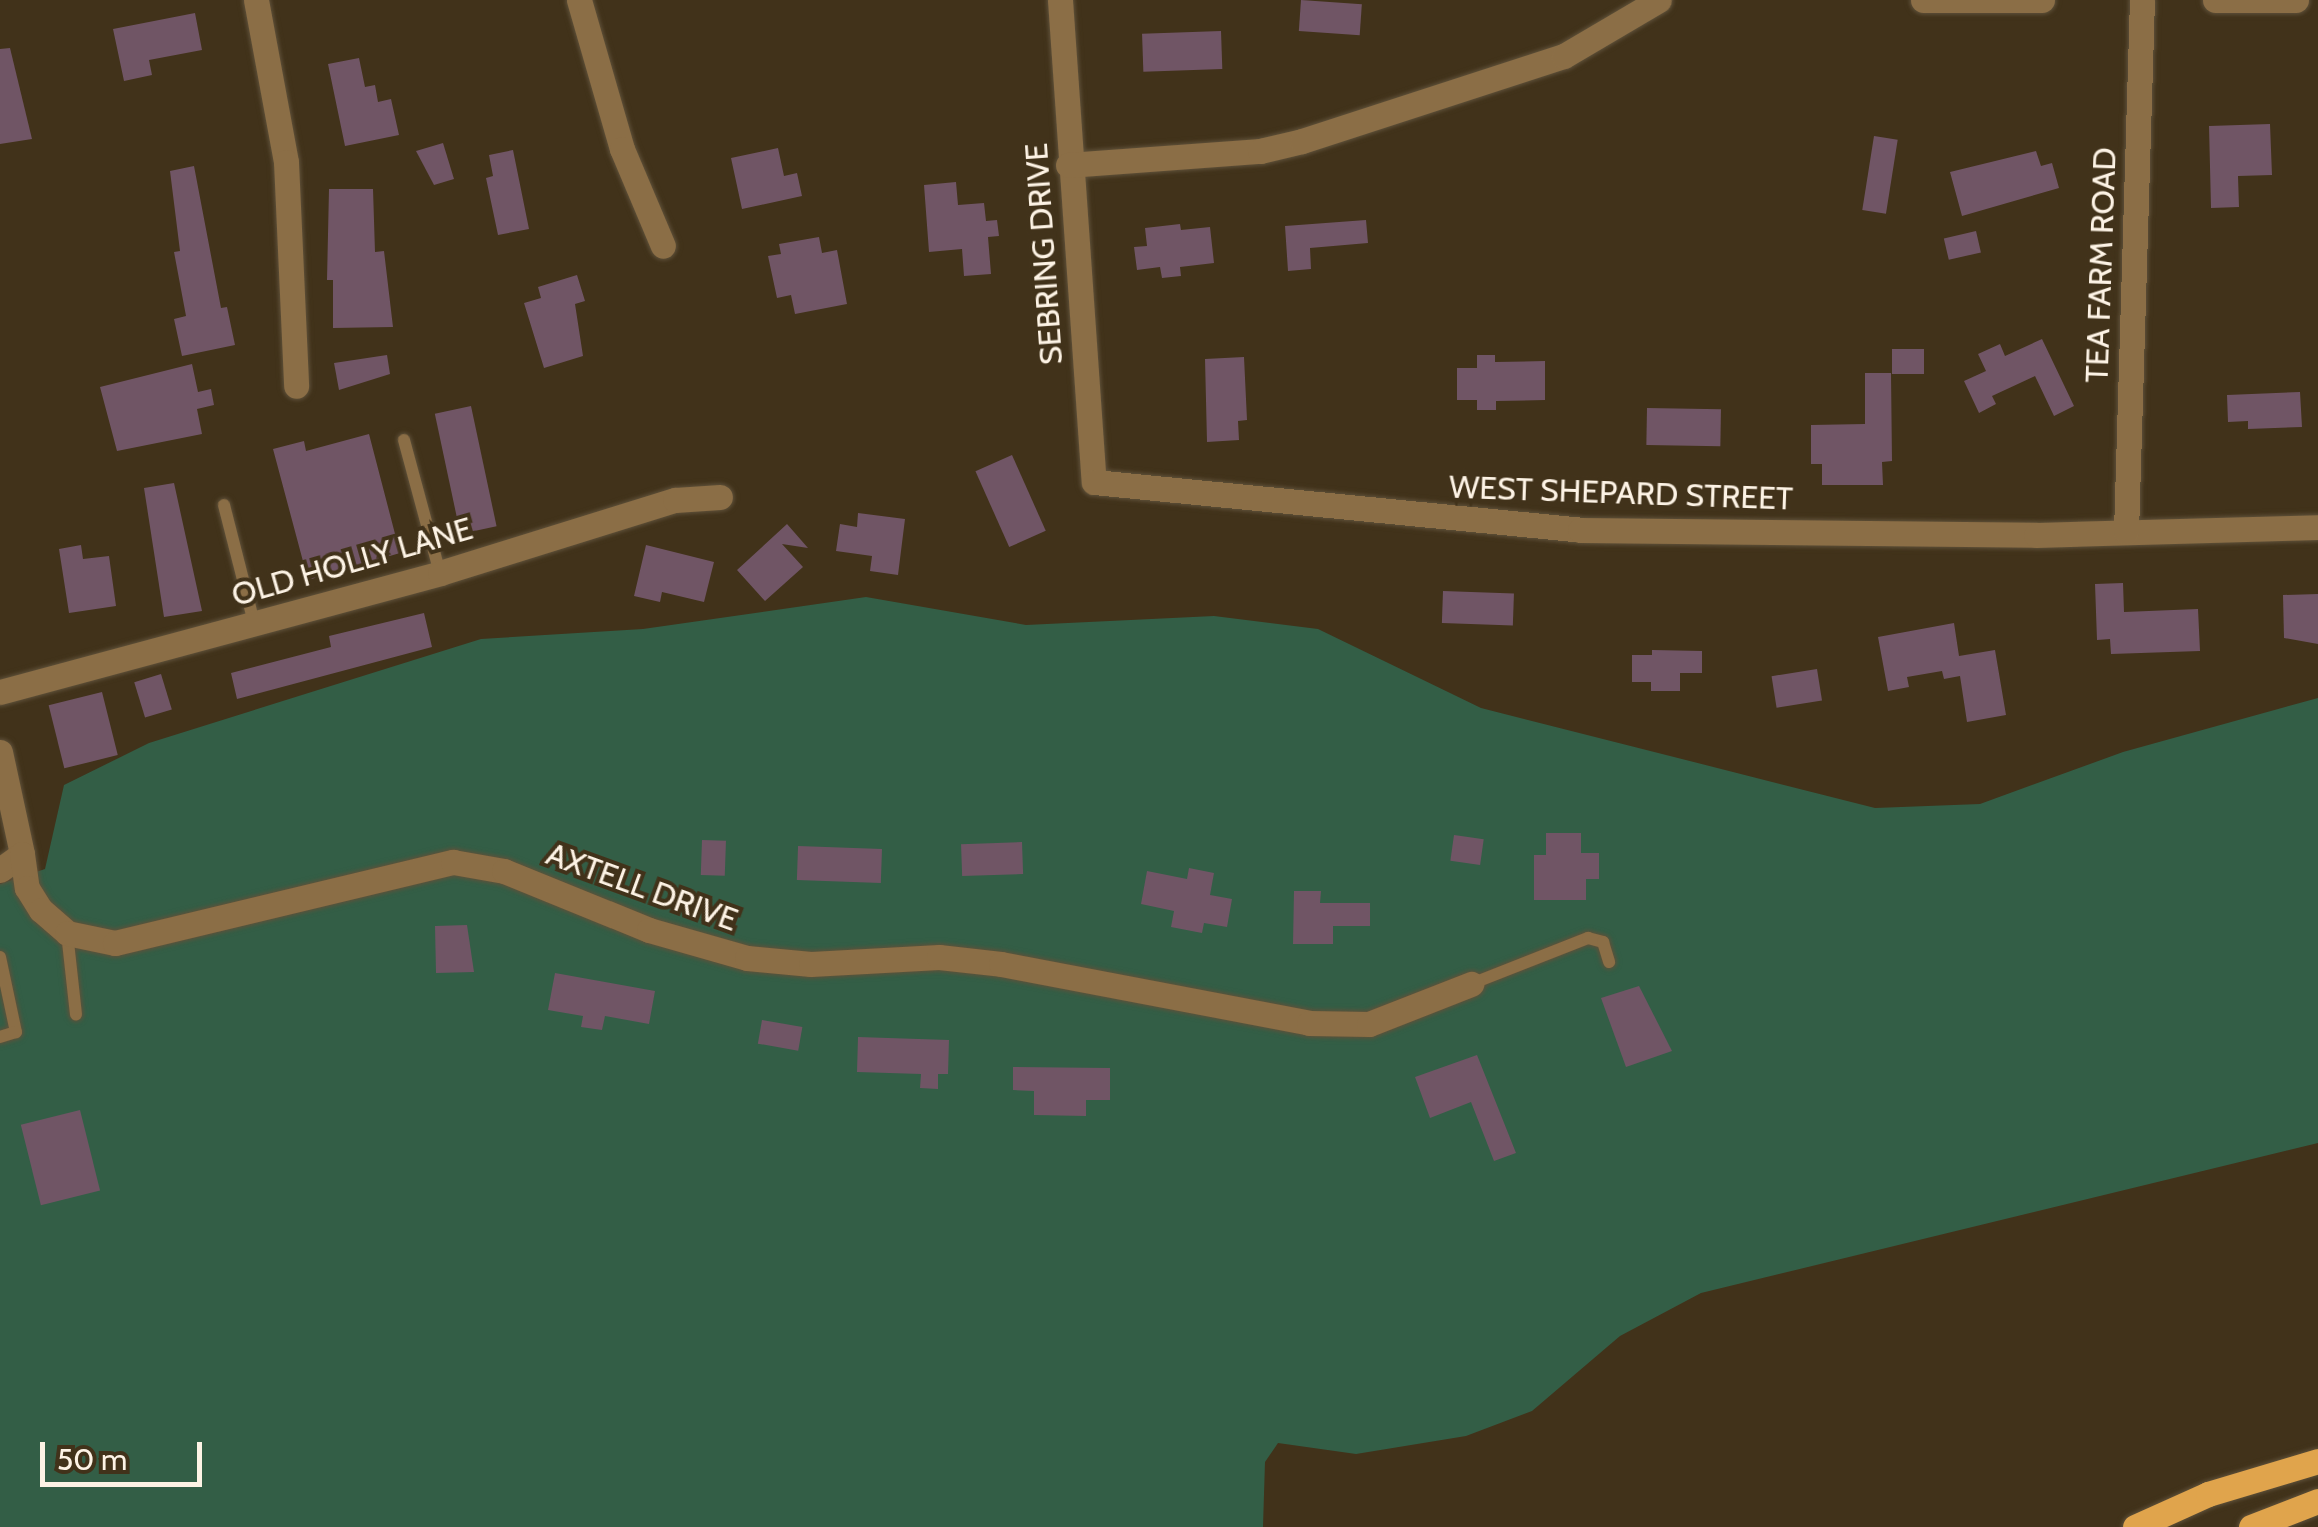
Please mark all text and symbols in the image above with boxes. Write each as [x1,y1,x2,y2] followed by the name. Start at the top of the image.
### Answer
[1017,142,1071,366] street label: SEBRING DRIVE
[2078,147,2124,383] street label: TEA FARM ROAD
[1448,468,1794,518] street label: WEST SHEPARD STREET
[227,509,477,615] street label: OLD HOLLY LANE
[541,835,743,939] street label: AXTELL DRIVE
[45,1422,208,1484] scale bar
[57,1441,127,1478] text: 50 m

